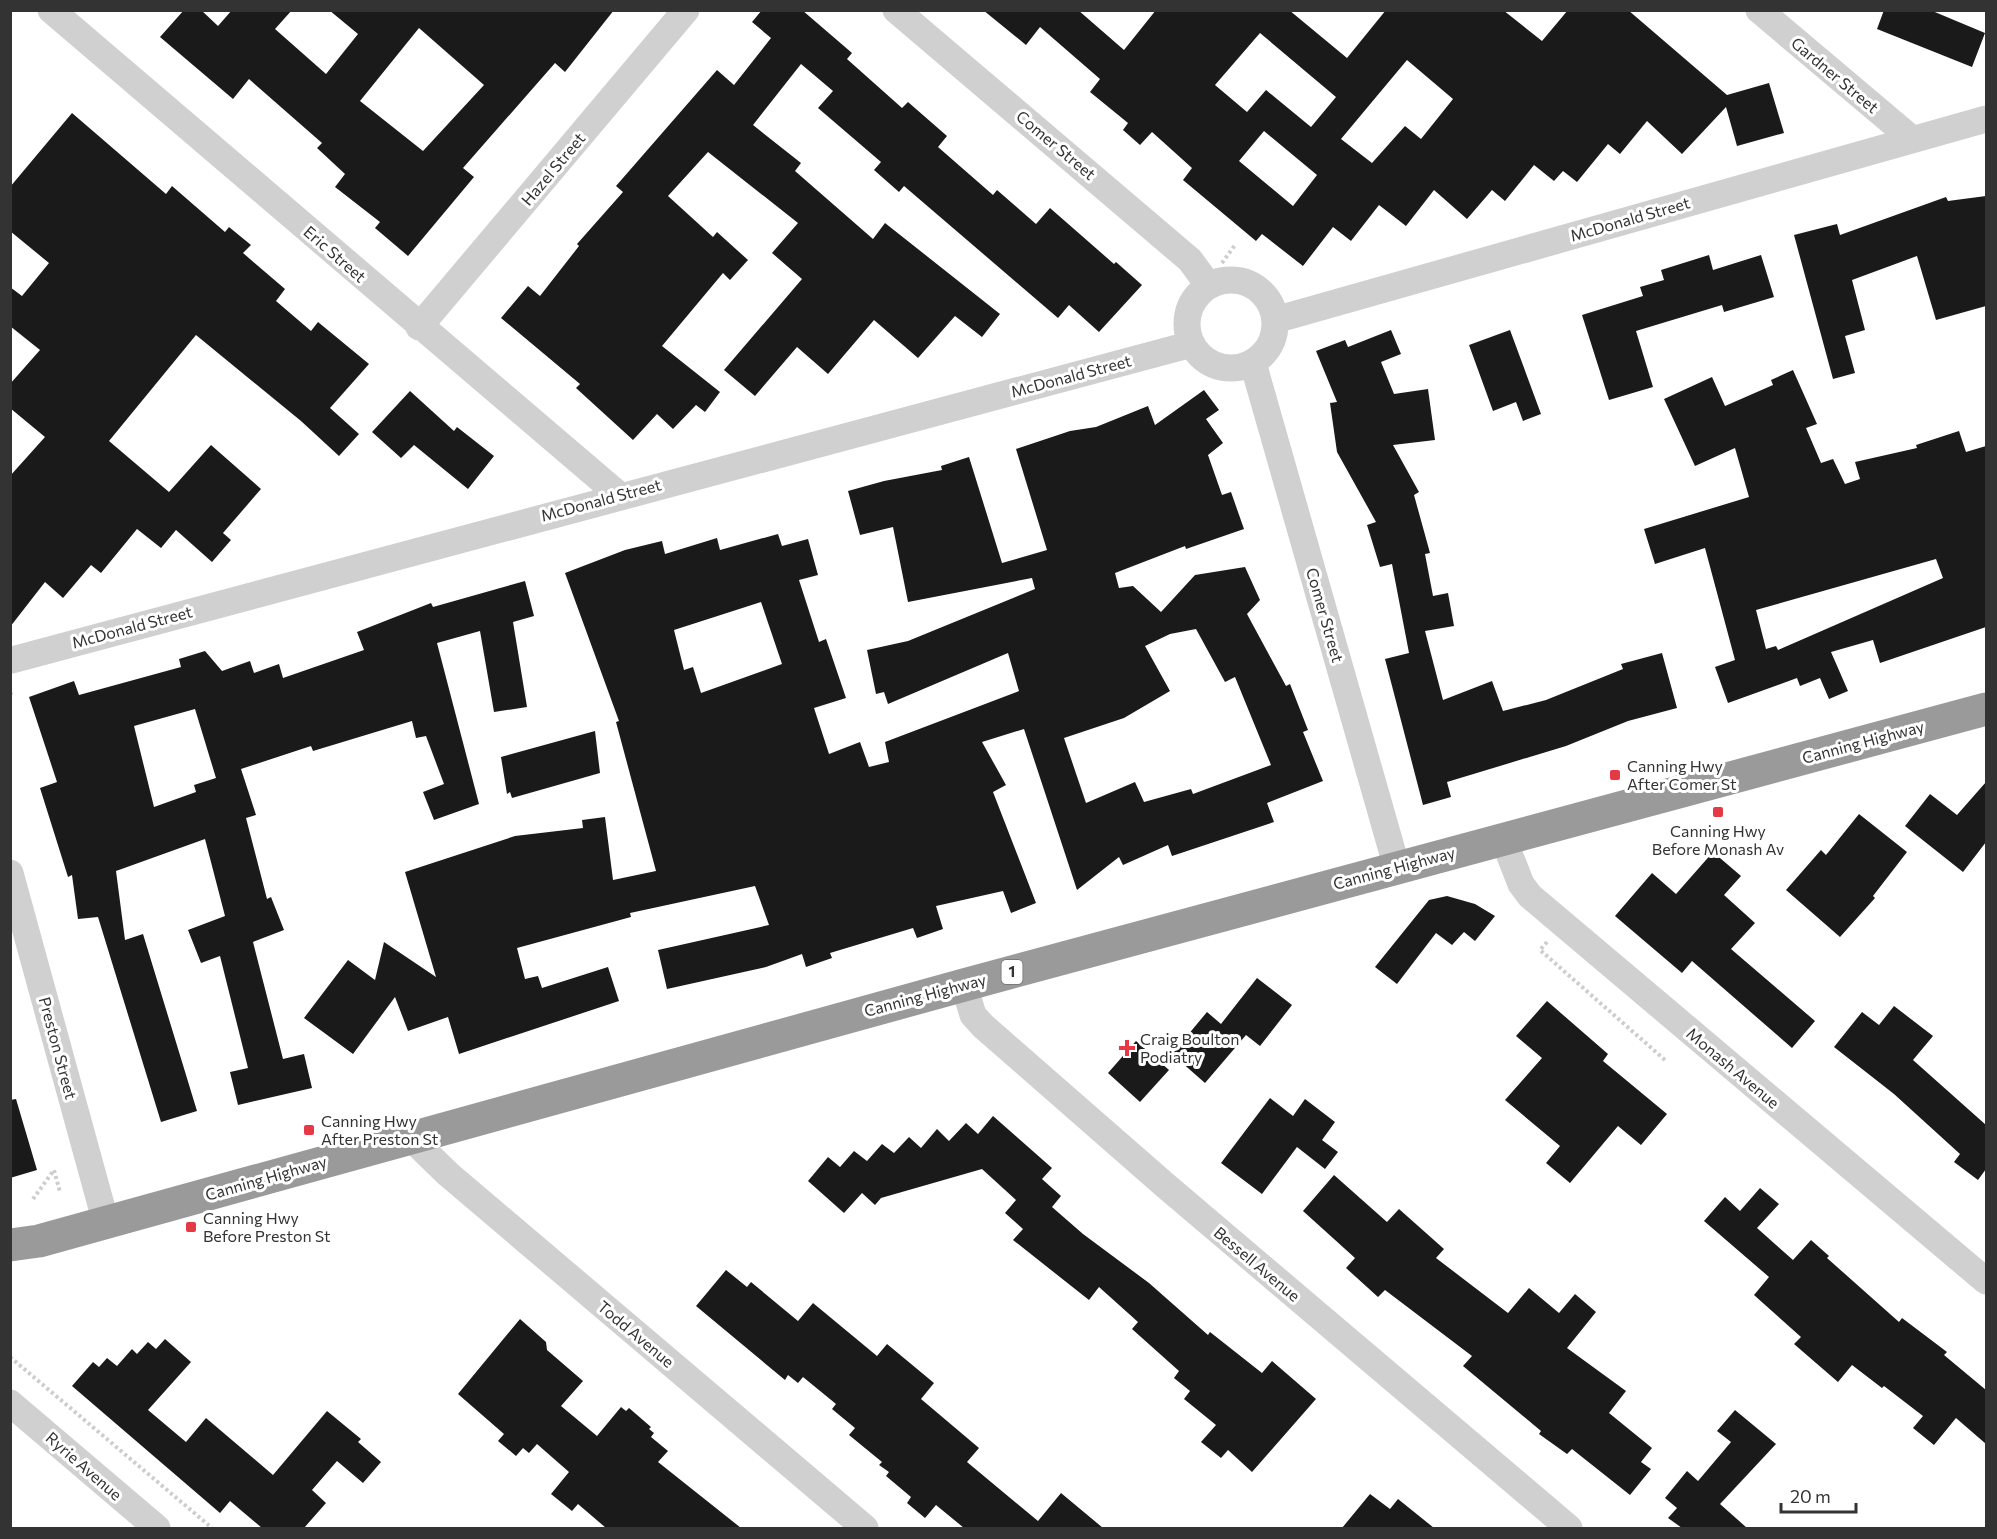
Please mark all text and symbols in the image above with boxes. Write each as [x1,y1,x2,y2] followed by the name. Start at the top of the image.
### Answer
[1788,33,1883,117] street label: Gardner Street
[1013,106,1100,184] street label: Comer Street
[517,128,589,209] street label: Hazel Street
[1568,192,1692,245] street label: McDonald Street
[300,221,371,286] street label: Eric Street
[1009,350,1133,401] street label: McDonald Street
[539,474,663,525] street label: McDonald Street
[1303,565,1348,665] street label: Comer Street
[70,601,194,652] street label: McDonald Street
[1800,716,1926,767] street label: Canning Highway
[1627,756,1737,793] place label: Canning Hwy After Comer St
[1608,768,1622,782] marker: Canning Hwy After Comer St
[1711,805,1725,819] marker: Canning Hwy Before Monash Av
[1652,821,1784,858] place label: Canning Hwy Before Monash Av
[1331,842,1457,893] street label: Canning Highway
[1002,960,1022,984] road number: 1
[862,969,988,1020] street label: Canning Highway
[36,995,81,1102] street label: Preston Street
[1683,1023,1784,1112] street label: Monash Avenue
[1140,1029,1239,1066] place label: Craig Boulton Podiatry
[1118,1039,1136,1057] marker: Craig Boulton Podiatry
[321,1111,439,1148] place label: Canning Hwy After Preston St
[302,1123,316,1137] marker: Canning Hwy After Preston St
[203,1151,329,1204] street label: Canning Highway
[203,1208,331,1245] place label: Canning Hwy Before Preston St
[184,1220,198,1234] marker: Canning Hwy Before Preston St
[1211,1222,1304,1305] street label: Bessell Avenue
[594,1296,678,1371] street label: Todd Avenue
[43,1428,126,1504] street label: Ryrie Avenue
[1781,1476,1856,1514] scale bar
[1790,1485,1831,1507] text: 20 m

